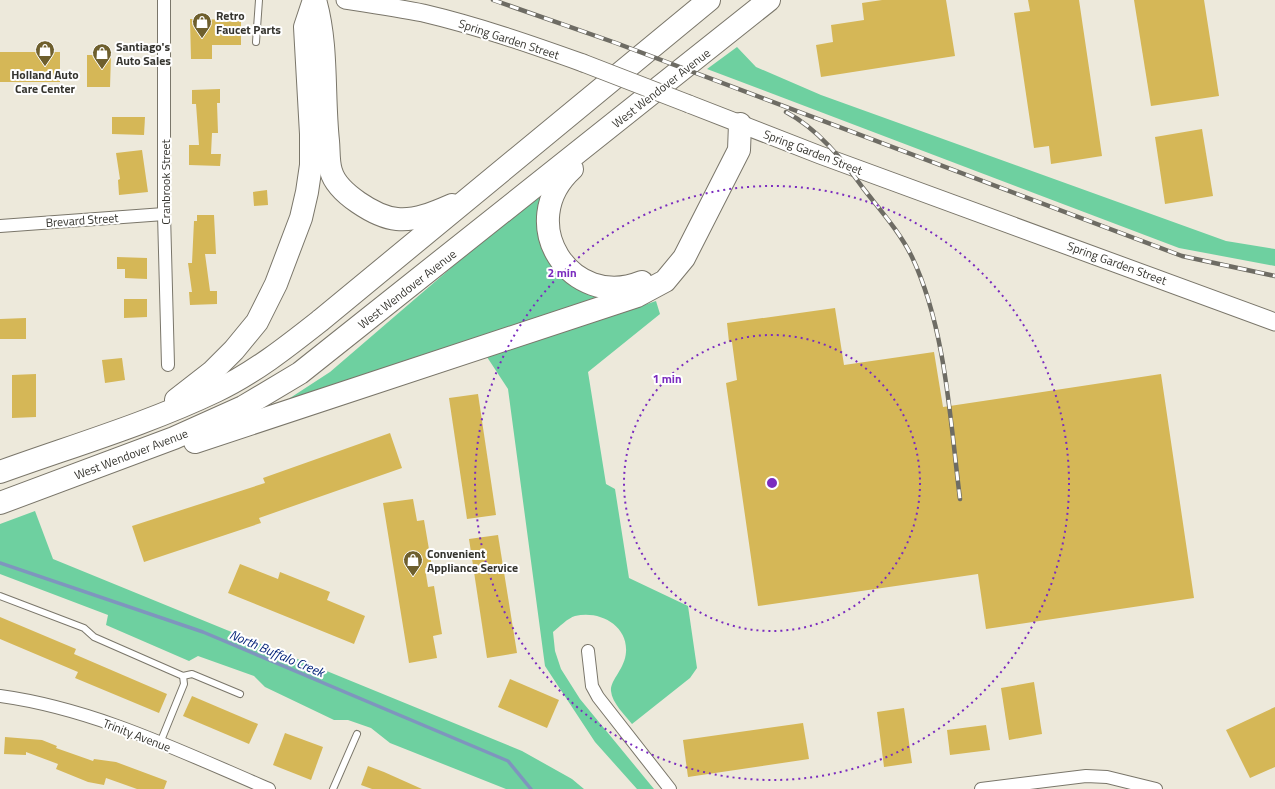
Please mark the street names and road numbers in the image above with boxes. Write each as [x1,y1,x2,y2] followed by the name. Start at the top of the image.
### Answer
[456,14,562,64] street label: Spring Garden Street
[608,43,714,133] street label: West Wendover Avenue
[761,124,866,180] street label: Spring Garden Street
[156,139,175,225] street label: Cranbrook Street
[45,208,120,232] street label: Brevard Street
[1065,236,1170,290] street label: Spring Garden Street
[354,244,460,334] street label: West Wendover Avenue
[71,424,191,484] street label: West Wendover Avenue
[100,713,174,757] street label: Trinity Avenue

